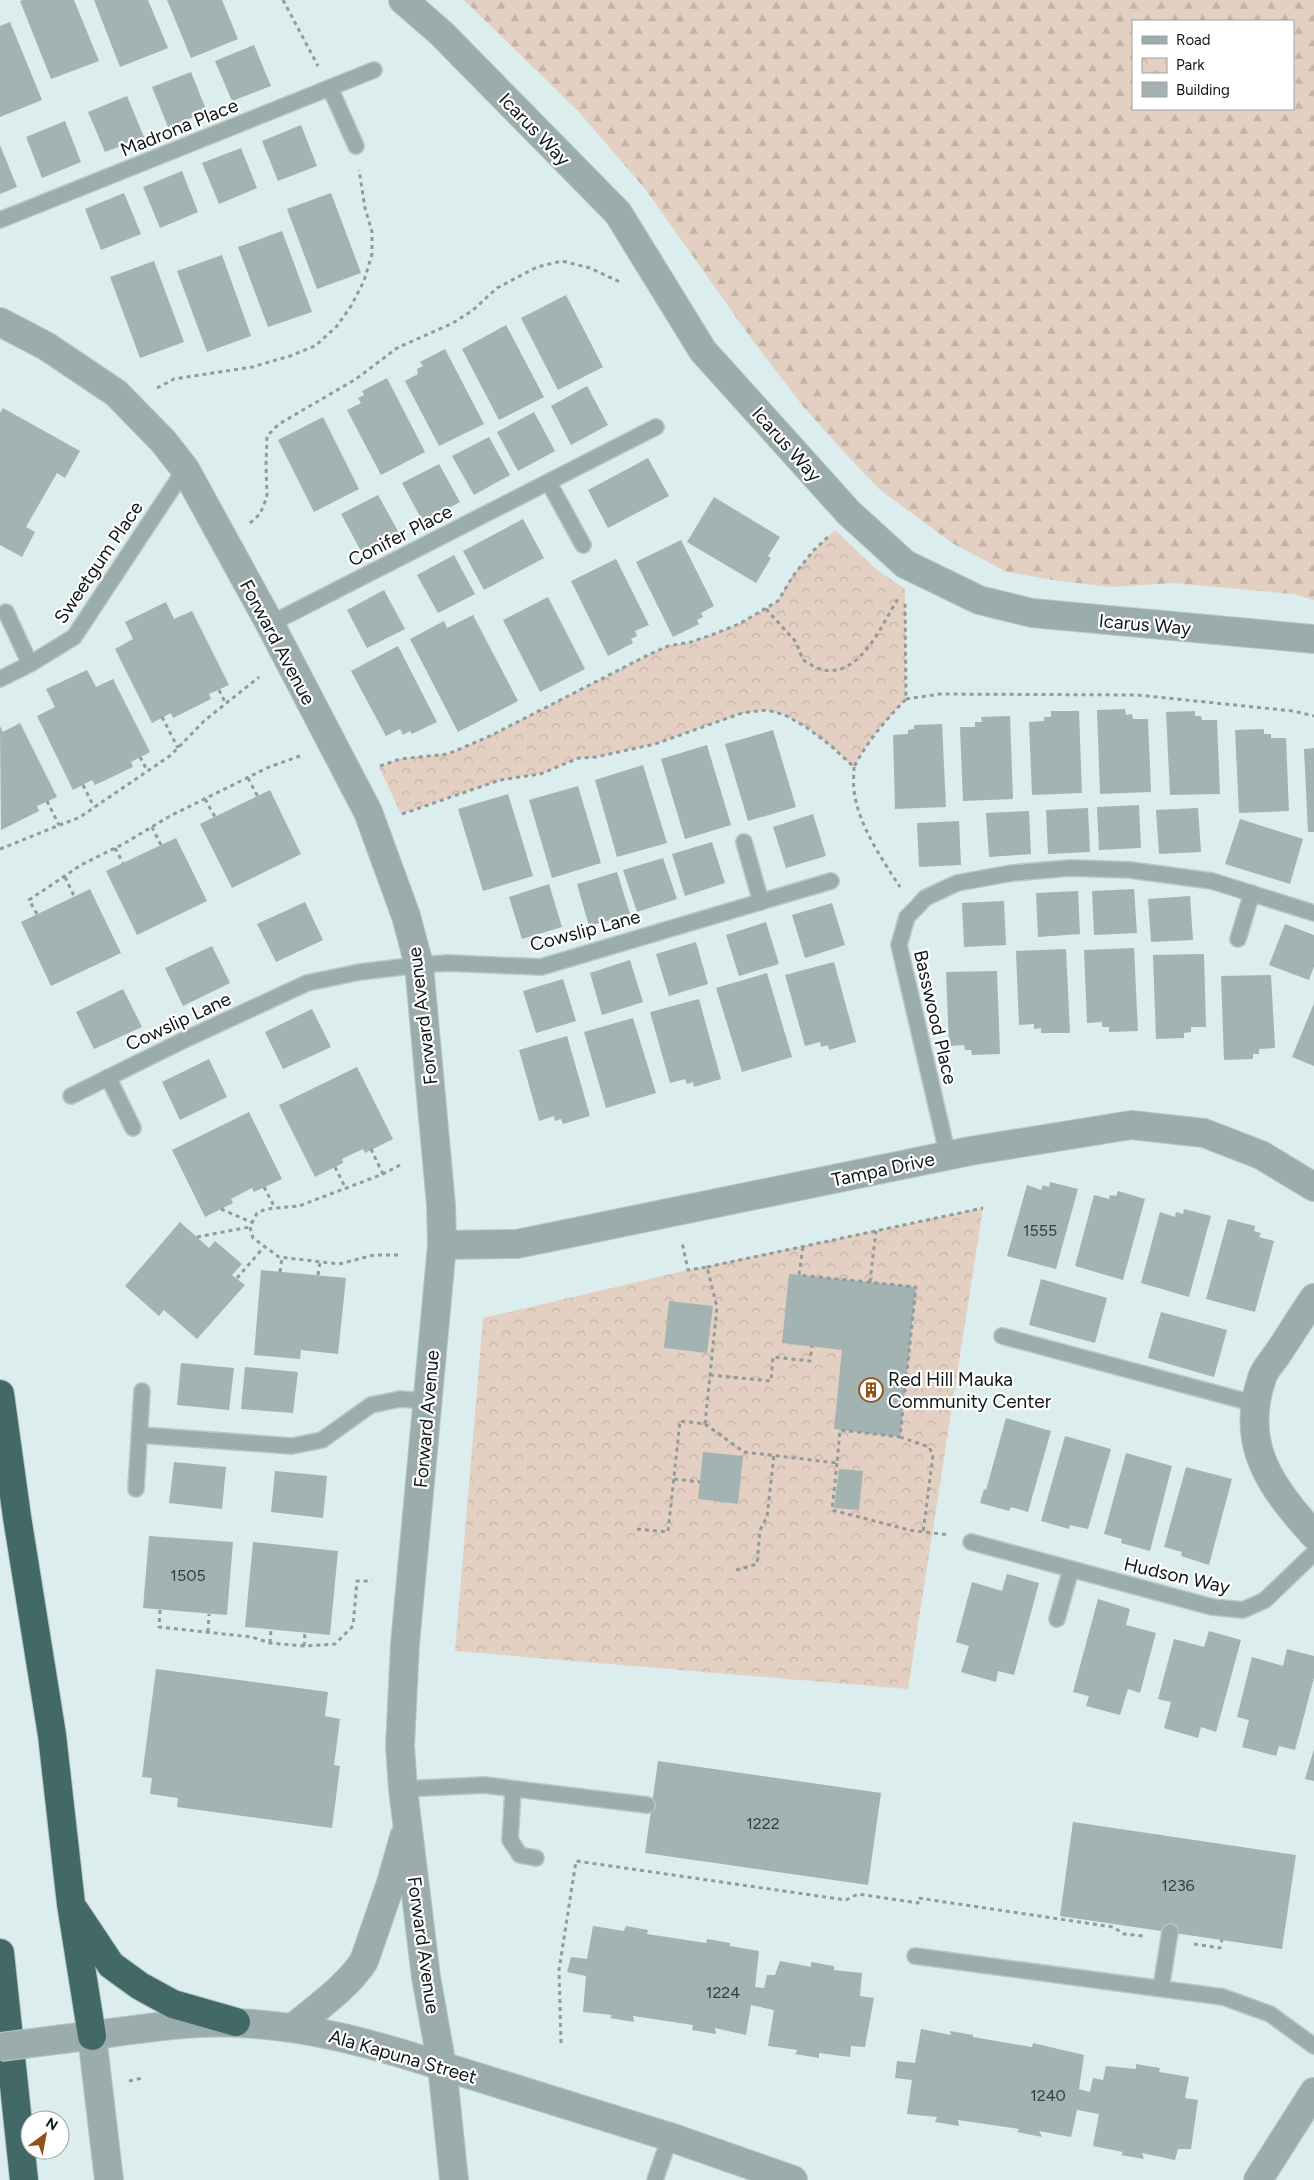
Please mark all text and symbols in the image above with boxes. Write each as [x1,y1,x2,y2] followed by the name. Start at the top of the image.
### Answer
[1132,20,1294,110] legend
[1176,31,1211,49] text: Road
[1176,56,1205,74] text: Park
[1176,81,1230,99] text: Building
[494,88,575,171] street label: Icarus Way
[117,93,241,162] street label: Madrona Place
[747,402,826,486] street label: Icarus Way
[49,497,148,628] street label: Sweetgum Place
[344,499,456,572] street label: Conifer Place
[235,576,320,709] street label: Forward Avenue
[1098,609,1192,640] street label: Icarus Way
[527,905,643,956] street label: Cowslip Lane
[403,946,442,1086] street label: Forward Avenue
[909,948,962,1086] street label: Basswood Place
[122,987,234,1056] street label: Cowslip Lane
[829,1147,937,1192] street label: Tampa Drive
[1023,1221,1057,1240] house number: 1555
[409,1349,444,1489] street label: Forward Avenue
[888,1368,1052,1413] place label: Red Hill Mauka Community Center
[858,1377,884,1403] building icon: Red Hill Mauka Community Center
[1122,1552,1232,1599] street label: Hudson Way
[170,1566,206,1585] house number: 1505
[746,1814,780,1833] house number: 1222
[402,1875,445,2015] street label: Forward Avenue
[1161,1876,1195,1895] house number: 1236
[706,1983,740,2002] house number: 1224
[326,2024,479,2089] street label: Ala Kapuna Street
[1030,2086,1066,2105] house number: 1240
[20,2110,70,2160] north arrow
[43,2114,61,2134] text: N

